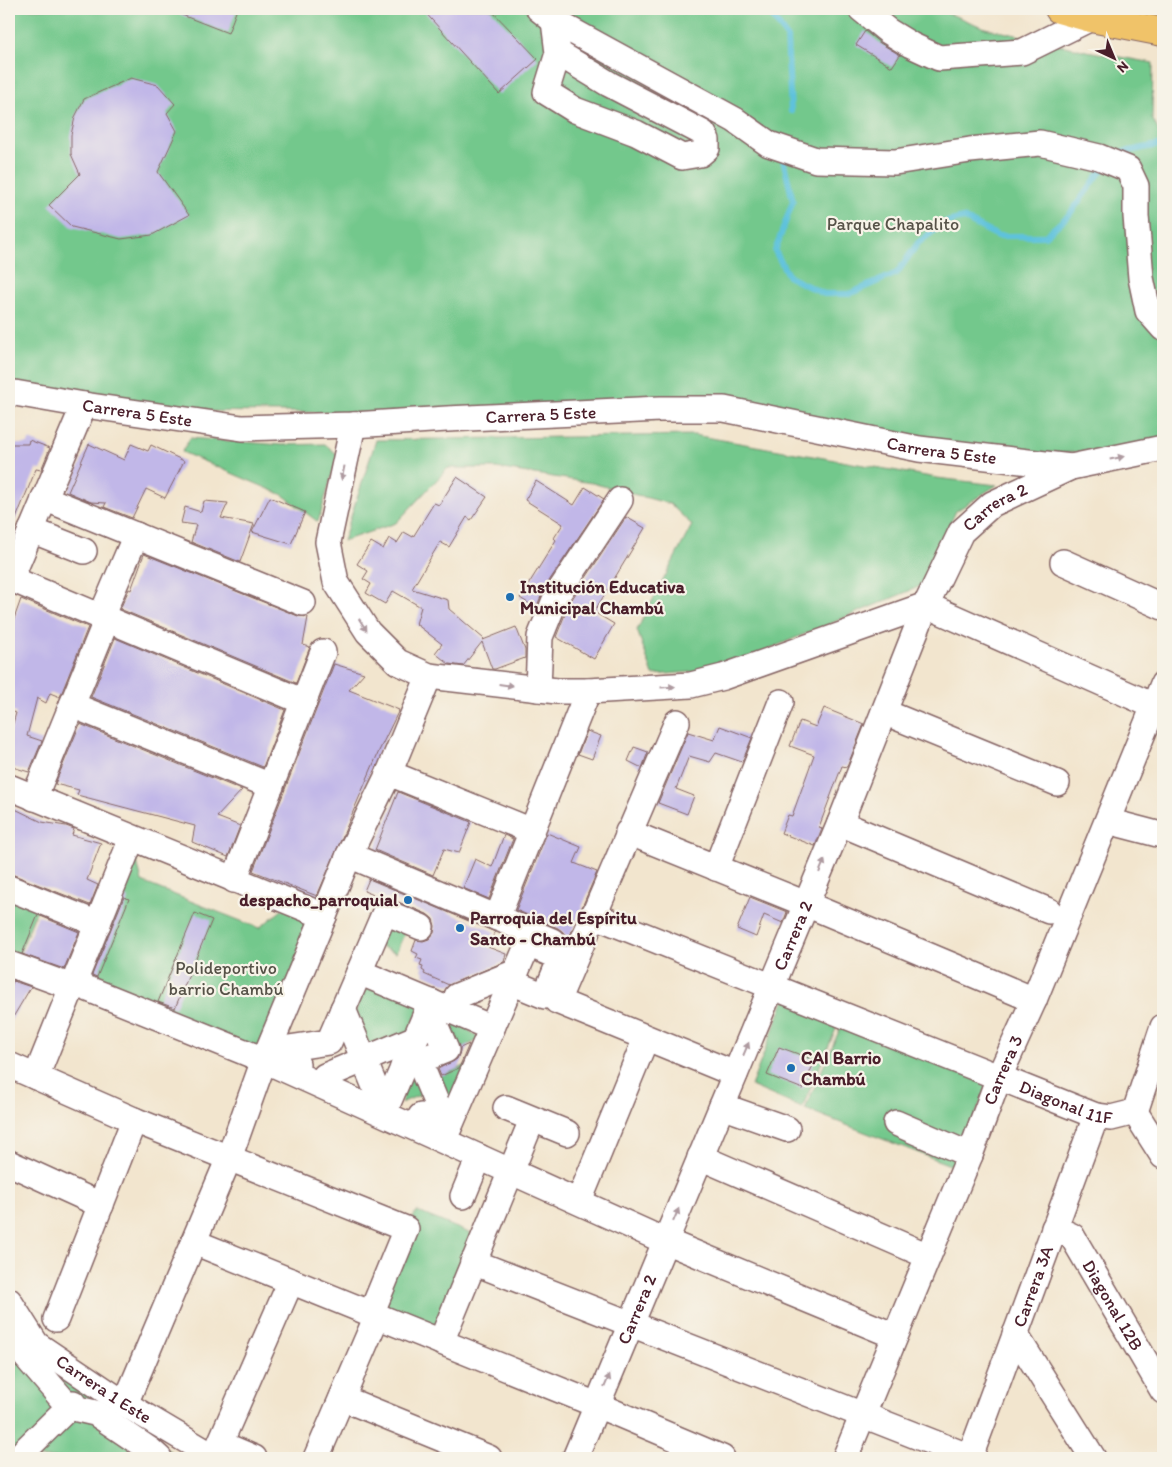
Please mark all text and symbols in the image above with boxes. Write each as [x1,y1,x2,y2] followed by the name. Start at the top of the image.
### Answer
[1090,32,1140,82] north arrow
[1113,58,1132,76] text: N
[827,213,959,235] park label: Parque Chapalito
[81,394,194,432] street label: Carrera 5 Este
[485,401,597,428] street label: Carrera 5 Este
[885,432,998,469] street label: Carrera 5 Este
[1110,453,1126,461] one-way arrow
[339,465,347,480] one-way arrow
[958,478,1031,536] street label: Carrera 2
[520,576,686,619] place label: Institución Educativa Municipal Chambú
[504,591,516,603] marker: Institución Educativa Municipal Chambú
[359,618,368,631] one-way arrow
[498,681,514,689] one-way arrow
[660,682,676,690] one-way arrow
[818,859,826,873] one-way arrow
[239,889,399,911] place label: despacho_parroquial
[402,894,414,906] marker: despacho_parroquial
[769,897,817,974] street label: Carrera 2
[470,907,637,950] place label: Parroquia del Espíritu Santo - Chambú
[454,922,466,934] marker: Parroquia del Espíritu Santo - Chambú
[169,957,284,1000] park label: Polideportivo barrio Chambú
[979,1031,1028,1108] street label: Carrera 3
[742,1042,750,1056] one-way arrow
[801,1047,881,1090] place label: CAI Barrio Chambú
[785,1062,797,1074] marker: CAI Barrio Chambú
[1016,1075,1114,1129] street label: Diagonal 11F
[673,1208,681,1222] one-way arrow
[1008,1242,1058,1330] street label: Carrera 3A
[1077,1256,1148,1355] street label: Diagonal 12B
[613,1271,662,1348] street label: Carrera 2
[52,1350,155,1428] street label: Carrera 1 Este
[604,1374,612,1388] one-way arrow

